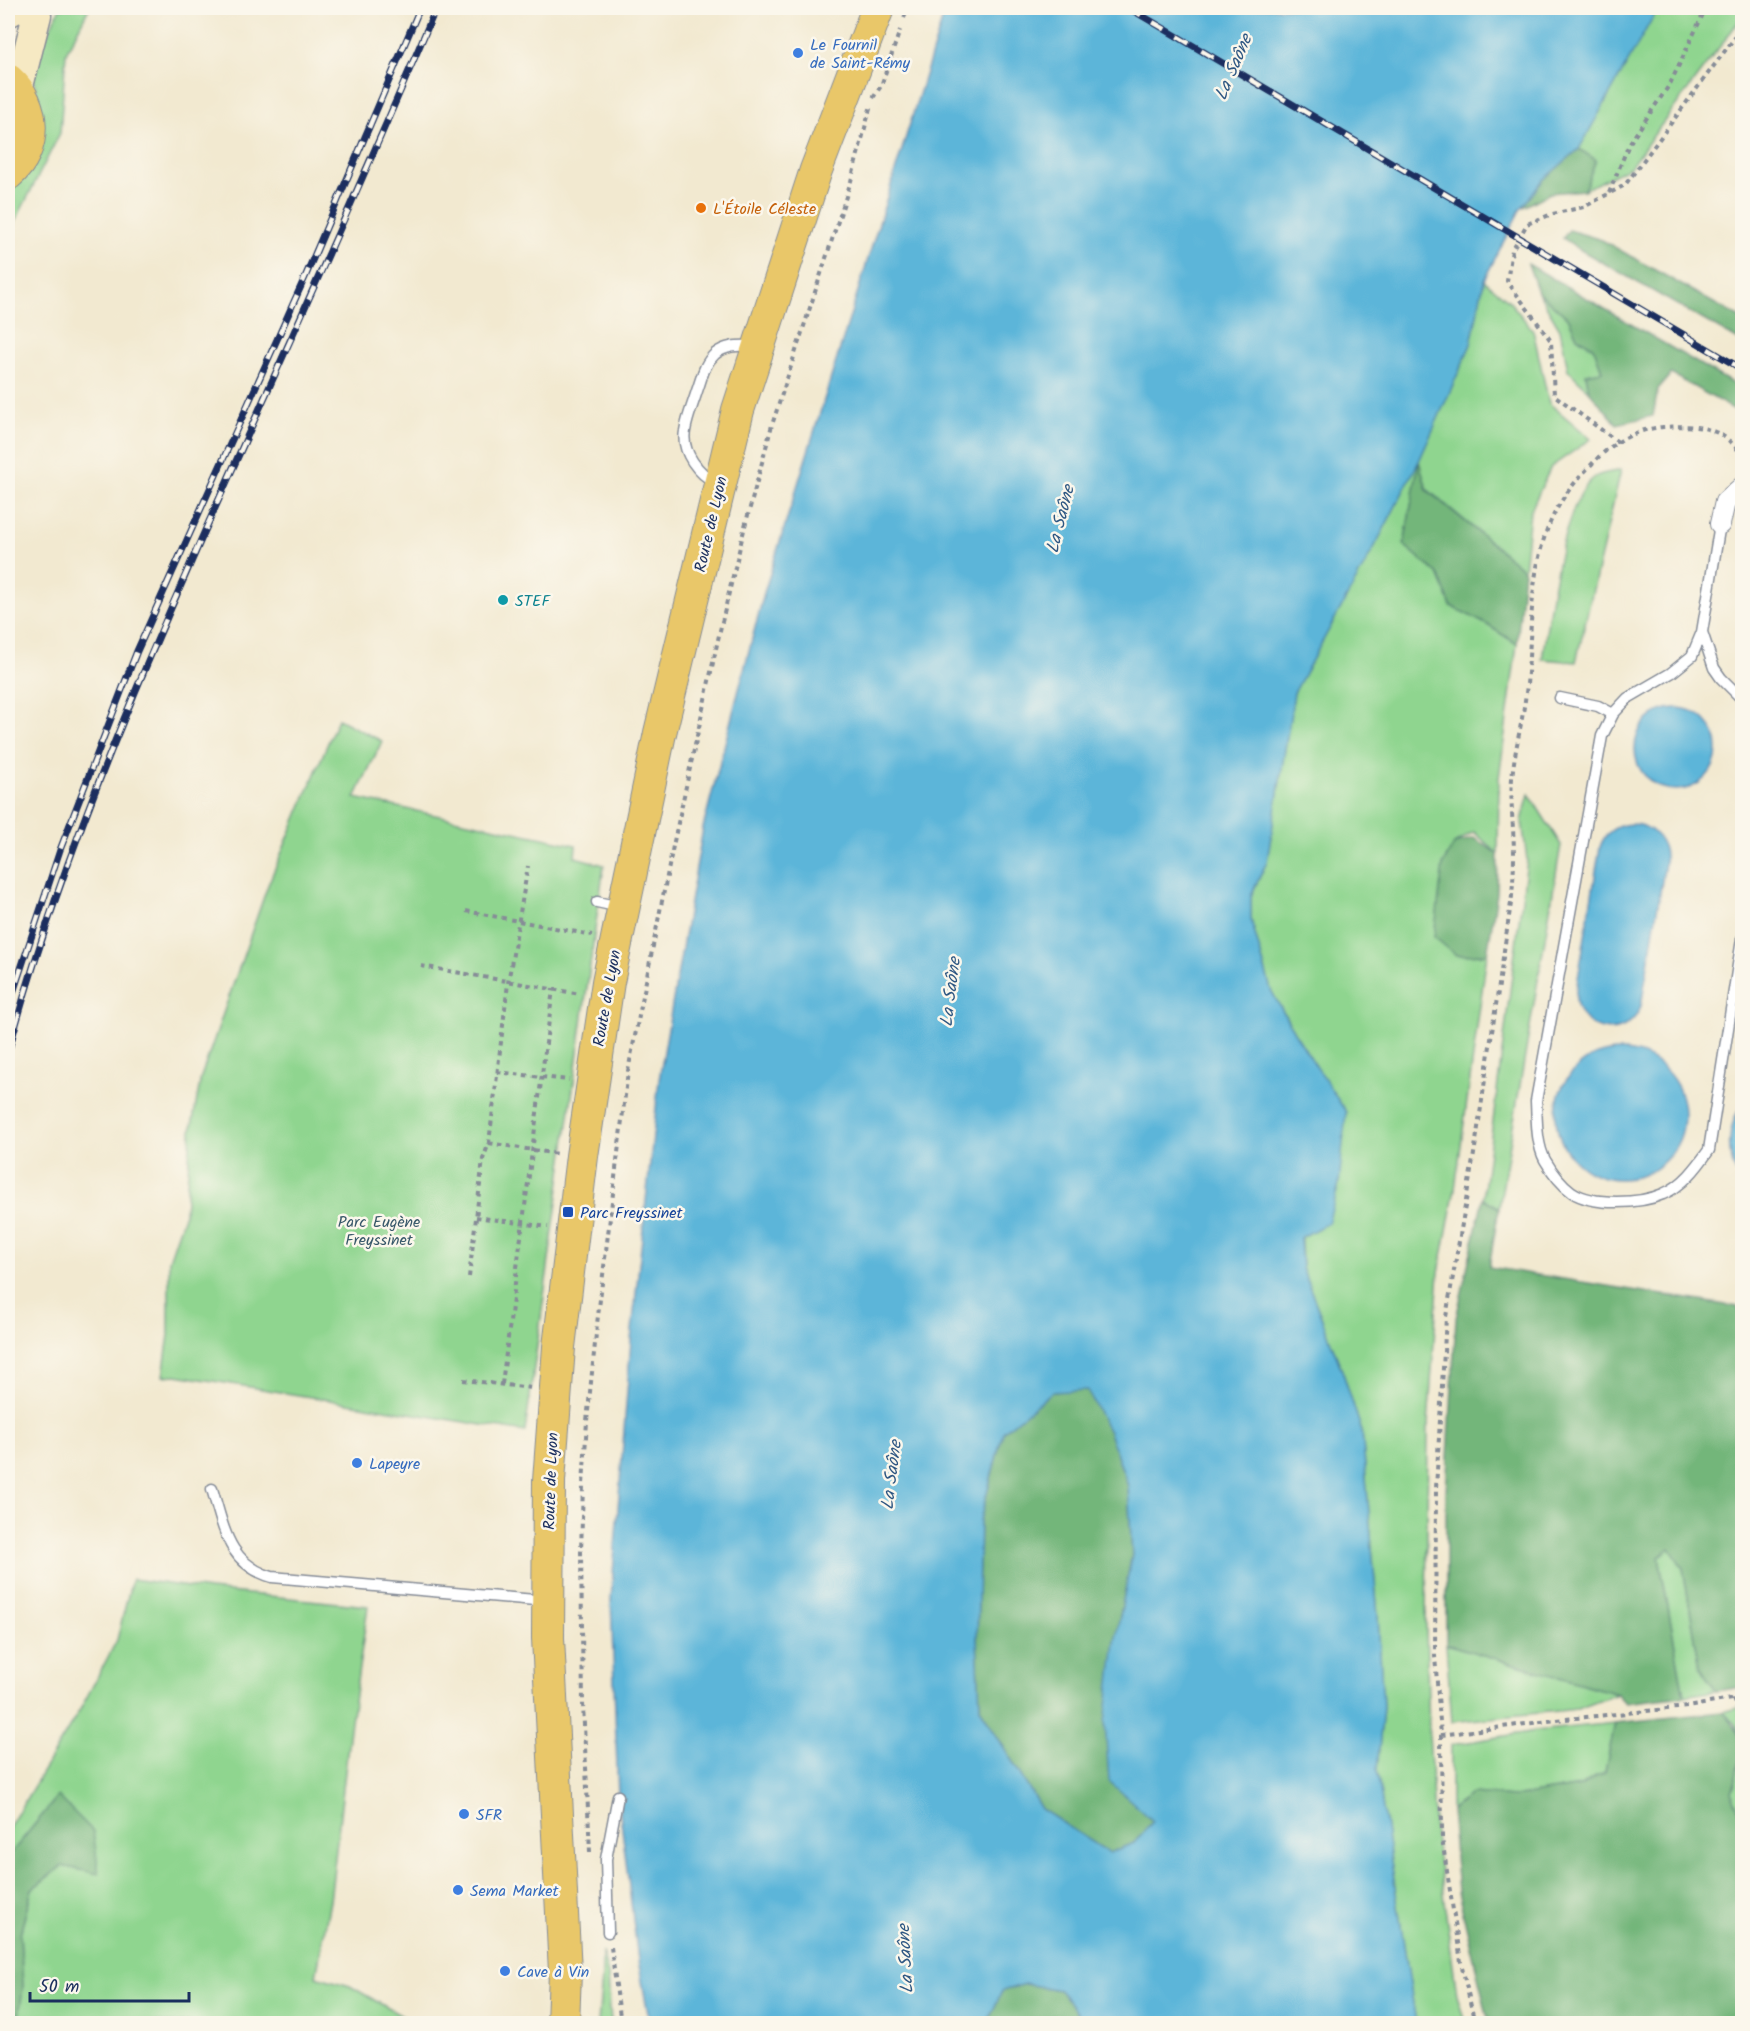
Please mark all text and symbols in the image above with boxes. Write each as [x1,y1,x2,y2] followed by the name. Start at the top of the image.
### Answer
[1207,28,1262,105] water label: La Saône
[810,33,911,76] place label: Le Fournil de Saint-Rémy
[791,46,805,60] marker: Le Fournil de Saint-Rémy
[713,197,816,222] place label: L'Étoile Céleste
[694,201,708,215] marker: L'Étoile Céleste
[688,474,735,575] street label: Route de Lyon
[1039,480,1084,557] water label: La Saône
[515,589,551,614] place label: STEF
[496,593,510,607] marker: STEF
[587,948,628,1049] street label: Route de Lyon
[933,954,970,1028] water label: La Saône
[580,1201,684,1226] place label: Parc Freyssinet
[561,1205,575,1219] marker: Parc Freyssinet
[338,1210,420,1253] park label: Parc Eugène Freyssinet
[537,1432,566,1530] street label: Route de Lyon
[874,1437,911,1511] water label: La Saône
[369,1452,420,1477] place label: Lapeyre
[350,1456,364,1470] marker: Lapeyre
[476,1803,502,1828] place label: SFR
[457,1807,471,1821] marker: SFR
[470,1879,559,1904] place label: Sema Market
[451,1883,465,1897] marker: Sema Market
[890,1922,923,1994] water label: La Saône
[517,1960,589,1985] place label: Cave à Vin
[498,1964,512,1978] marker: Cave à Vin
[30,1965,189,2003] scale bar
[39,1973,79,2002] text: 50 m

